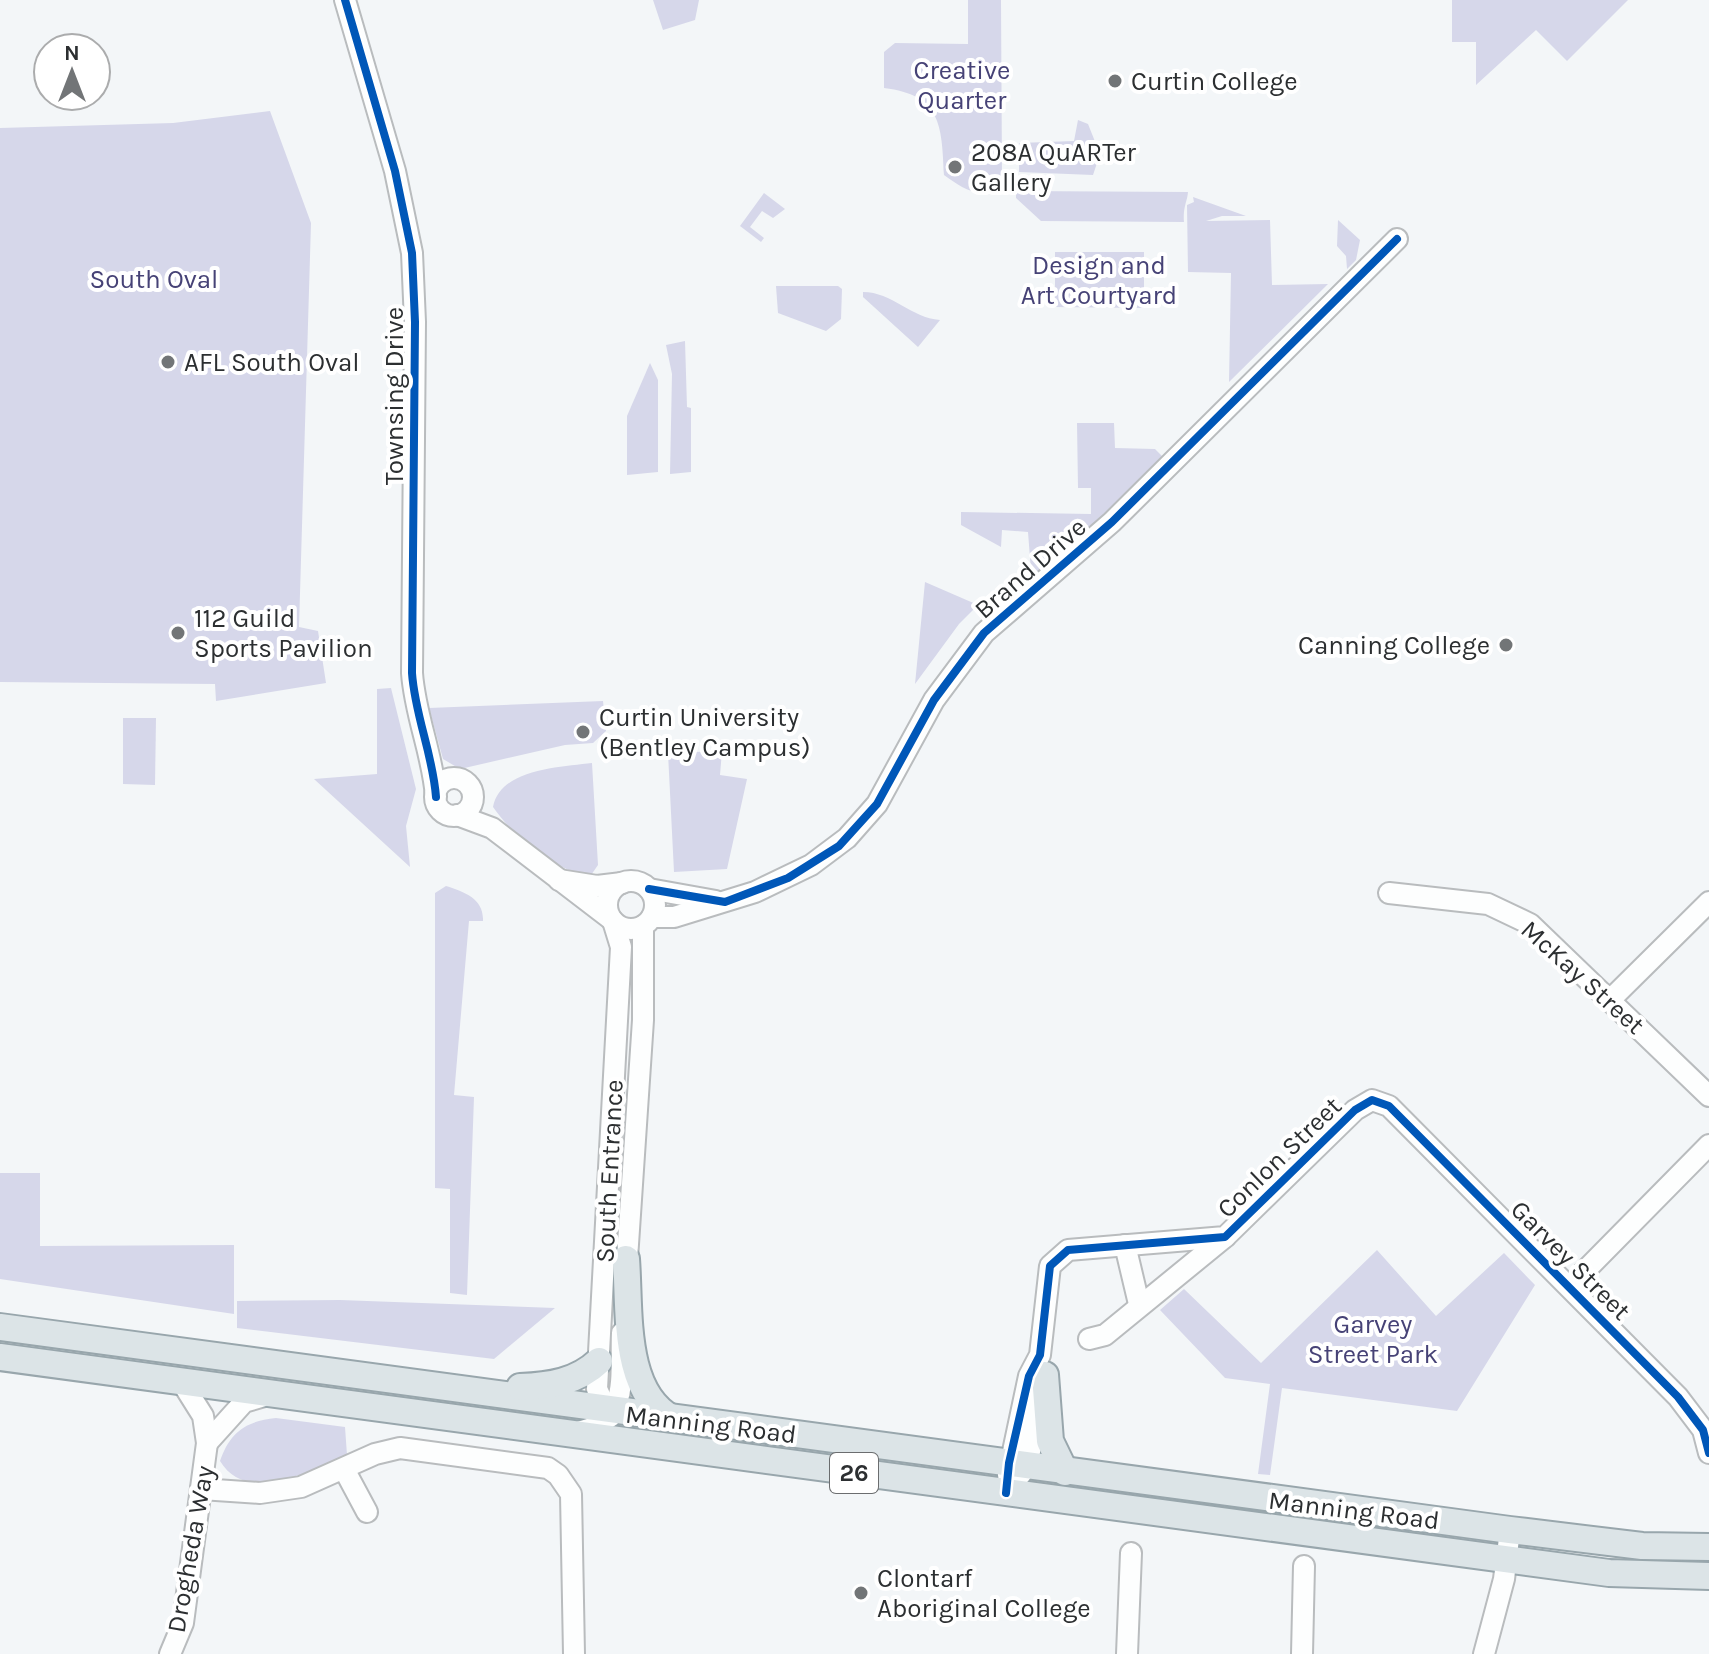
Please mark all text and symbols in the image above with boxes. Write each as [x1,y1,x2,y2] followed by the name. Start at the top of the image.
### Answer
[32,32,112,112] north arrow
[64,40,80,66] text: N
[914,55,1010,116] park label: Creative Quarter
[1131,66,1298,97] place label: Curtin College
[1106,72,1124,90] marker: Curtin College
[971,137,1137,198] place label: 208A QuARTer Gallery
[946,158,964,176] marker: 208A QuARTer Gallery
[1021,250,1177,311] park label: Design and Art Courtyard
[90,264,218,295] park label: South Oval
[379,307,410,485] street label: Townsing Drive
[184,347,360,378] place label: AFL South Oval
[159,353,177,371] marker: AFL South Oval
[968,511,1093,625] street label: Brand Drive
[194,603,373,664] place label: 112 Guild Sports Pavilion
[169,624,187,642] marker: 112 Guild Sports Pavilion
[1298,630,1490,661] place label: Canning College
[1497,636,1515,654] marker: Canning College
[599,702,811,763] place label: Curtin University (Bentley Campus)
[574,723,592,741] marker: Curtin University (Bentley Campus)
[1515,914,1651,1041] street label: McKay Street
[589,1079,630,1263] street label: South Entrance
[1211,1090,1348,1224] street label: Conlon Street
[1504,1194,1637,1327] street label: Garvey Street
[1308,1309,1438,1370] park label: Garvey Street Park
[624,1399,798,1450] street label: Manning Road
[830,1453,878,1493] road number: 26
[161,1463,220,1635] street label: Drogheda Way
[1267,1485,1441,1536] street label: Manning Road
[877,1563,1091,1624] place label: Clontarf Aboriginal College
[852,1584,870,1602] marker: Clontarf Aboriginal College

